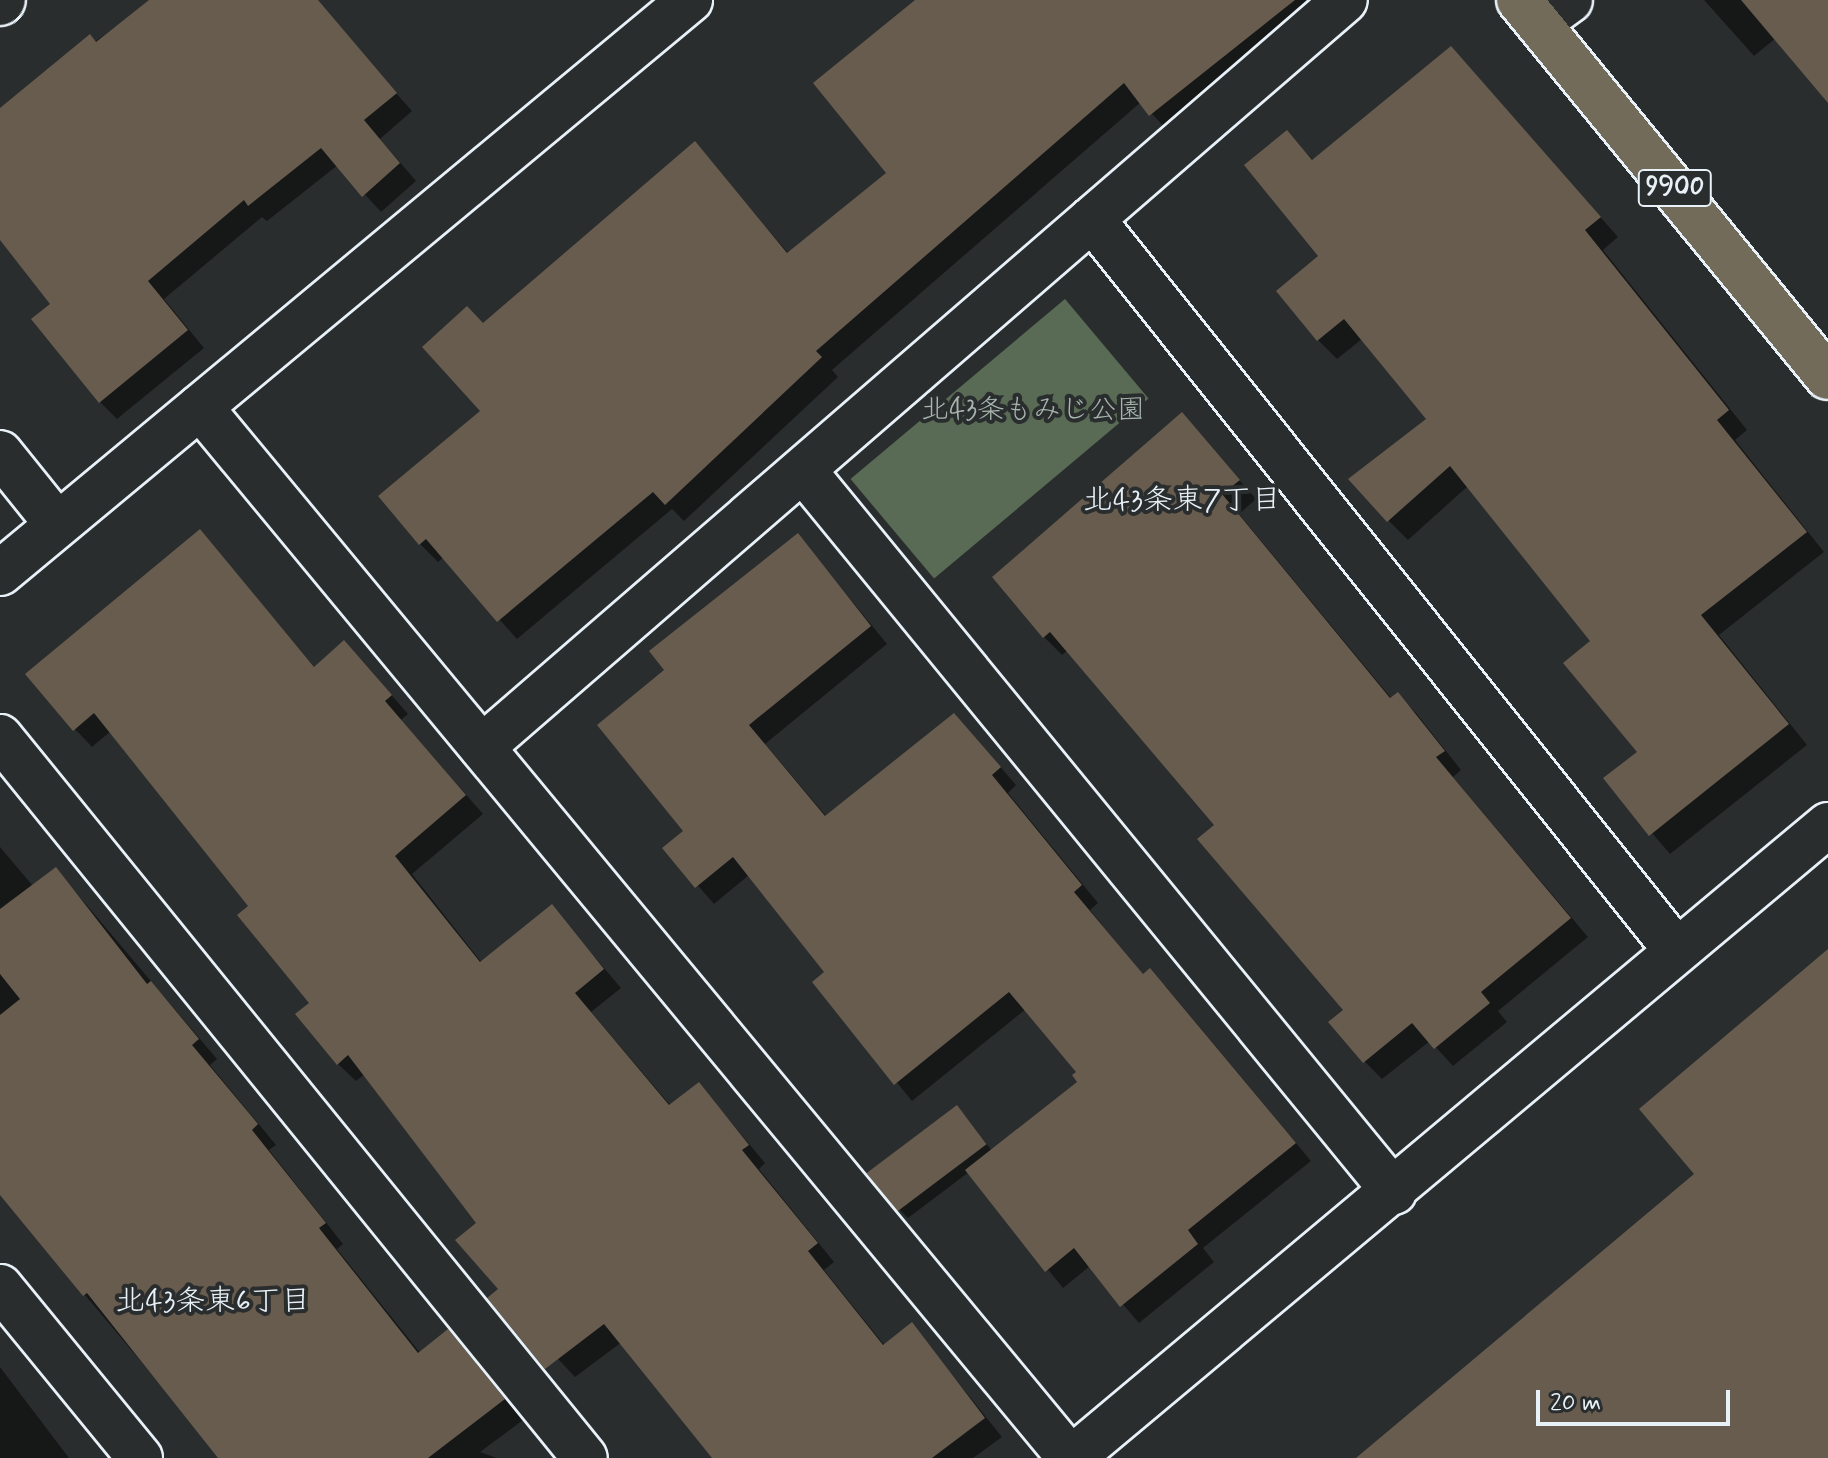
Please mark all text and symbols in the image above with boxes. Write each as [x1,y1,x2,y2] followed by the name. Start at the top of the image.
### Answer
[1637,166,1713,210] road number: 9900
[921,394,1145,428] park label: 北43条もみじ公園
[1083,483,1281,519] district label: 北43条東7丁目
[115,1284,311,1320] district label: 北43条東6丁目
[1540,1374,1734,1424] scale bar
[1550,1388,1601,1419] text: 20 m

